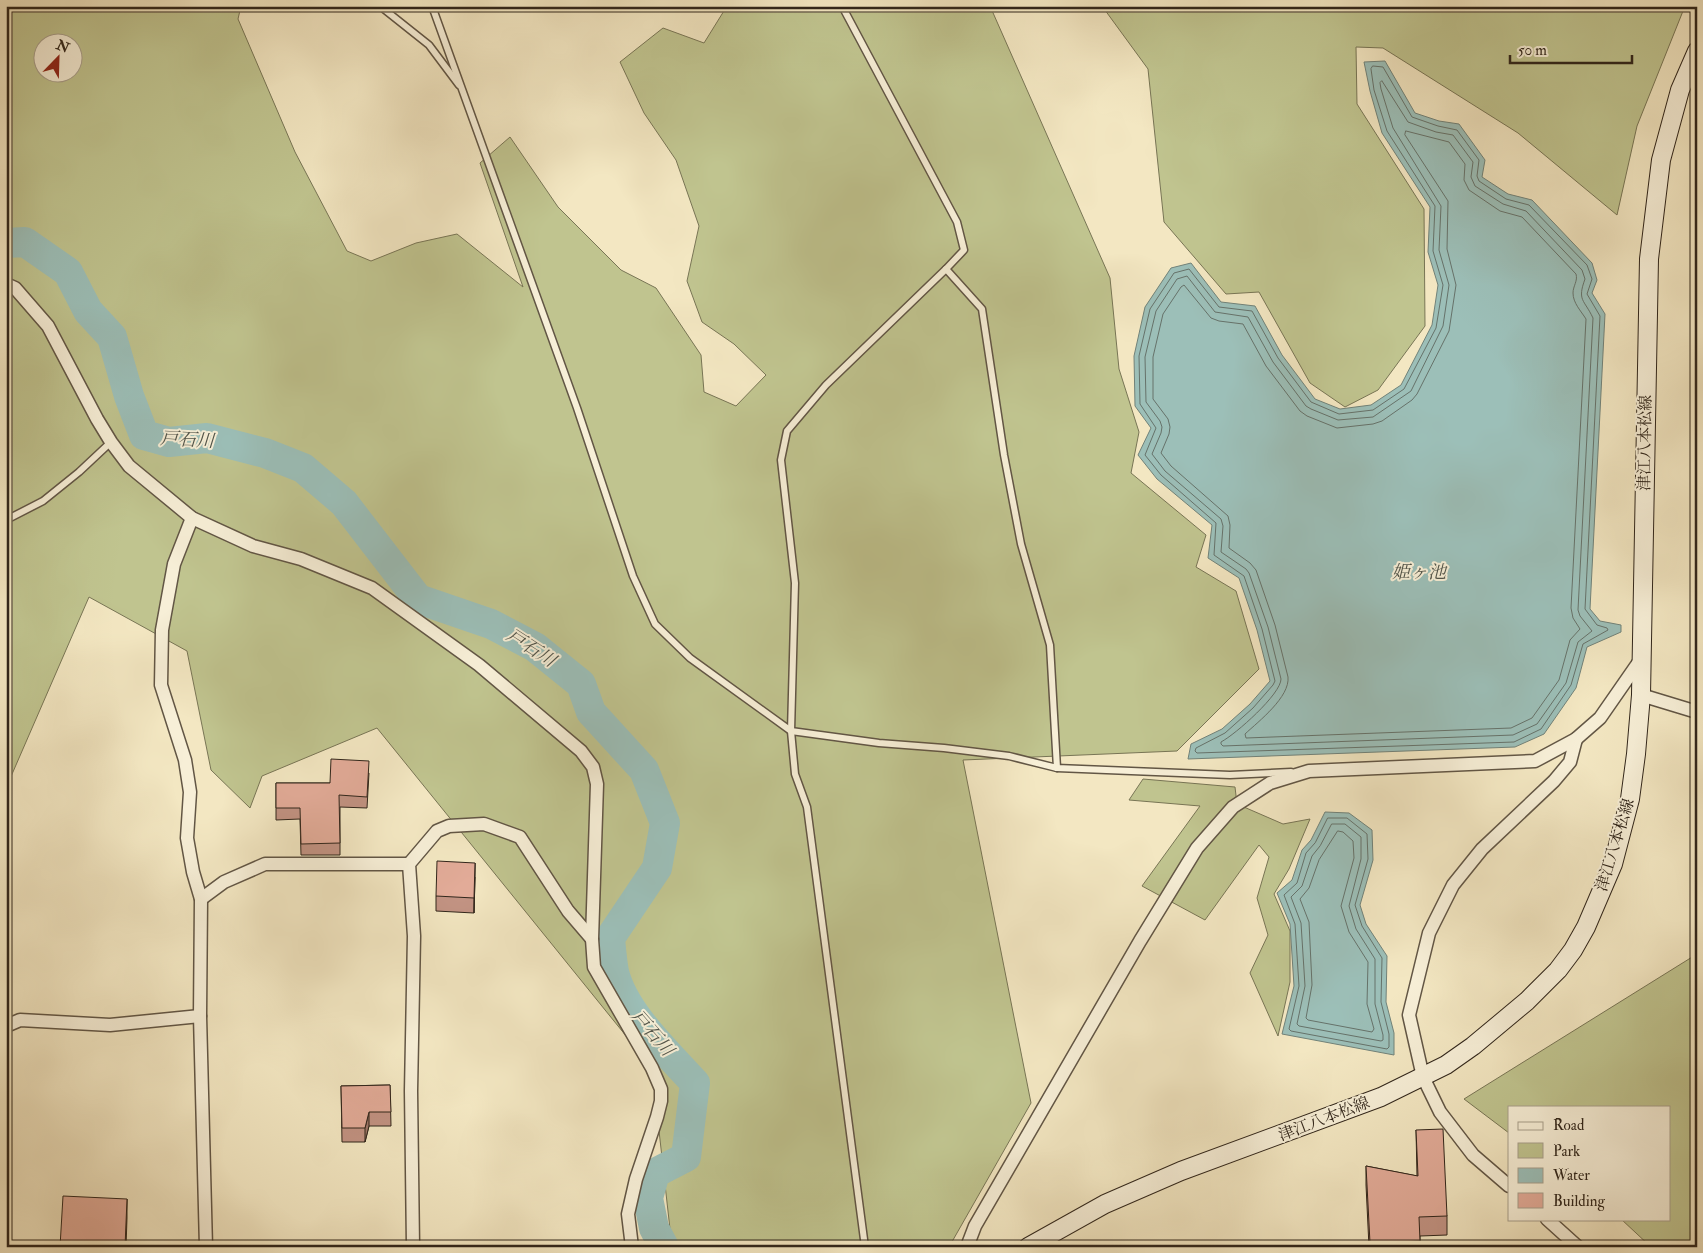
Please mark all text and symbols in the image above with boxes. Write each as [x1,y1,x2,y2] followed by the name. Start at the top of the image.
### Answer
[32,32,82,82] north arrow
[1510,32,1633,64] scale bar
[53,36,72,57] text: N
[1518,41,1547,60] text: 50 m
[1634,395,1656,491] street label: 津江八本松線
[159,427,217,453] water label: 戸石川
[1392,561,1448,584] water label: 姫ヶ池
[502,624,562,673] water label: 戸石川
[1591,796,1639,894] street label: 津江八本松線
[626,1005,680,1062] water label: 戸石川
[1276,1092,1372,1146] street label: 津江八本松線
[1508,1106,1670,1220] legend
[1553,1116,1585,1135] text: Road
[1553,1142,1580,1161] text: Park
[1552,1166,1590,1185] text: Water
[1553,1192,1605,1211] text: Building

